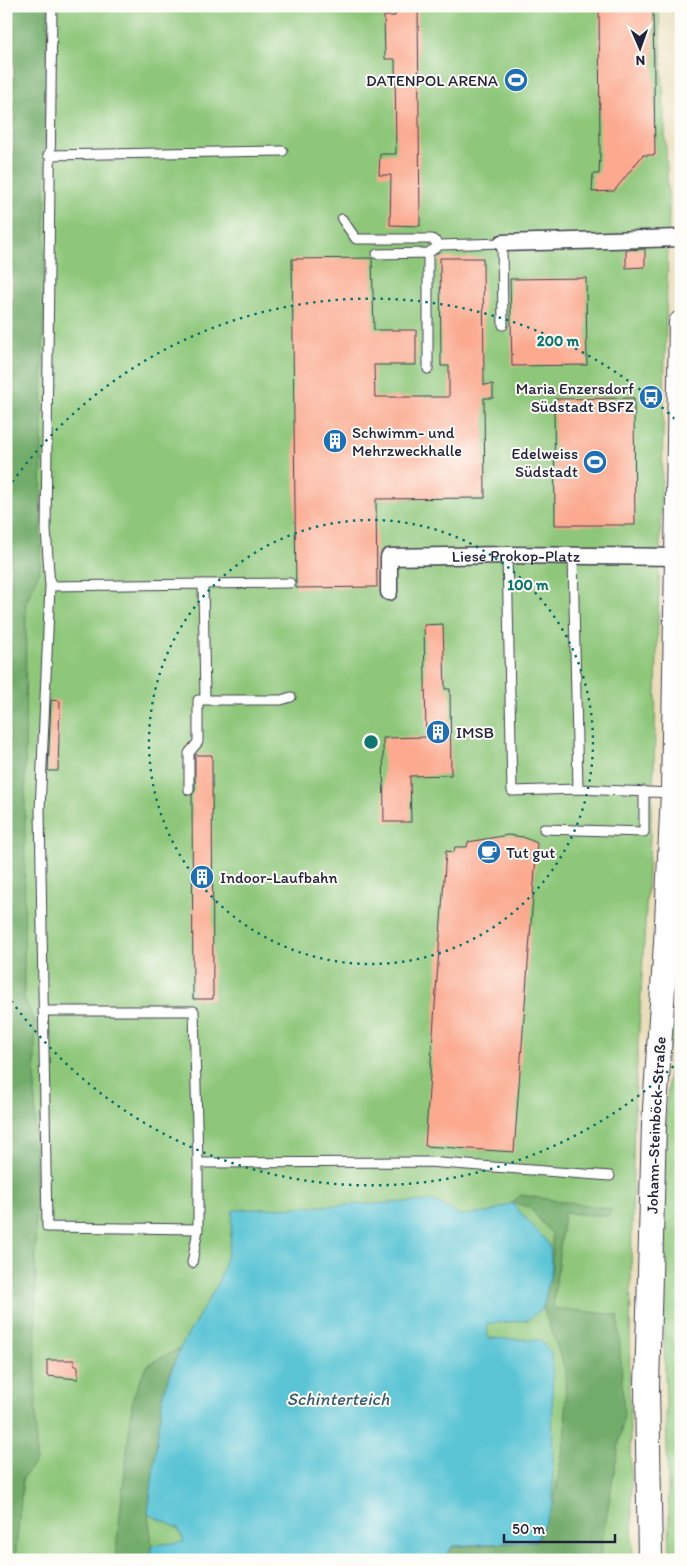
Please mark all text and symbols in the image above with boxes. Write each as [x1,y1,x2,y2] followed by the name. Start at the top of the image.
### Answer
[614,22,664,72] north arrow
[635,52,645,69] text: N
[503,67,529,93] sports icon: DATENPOL ARENA
[366,71,498,90] place label: DATENPOL ARENA
[537,332,580,350] text: 200 m
[516,379,634,416] place label: Maria Enzersdorf Südstadt BSFZ
[638,384,664,410] bus stop icon: Maria Enzersdorf Südstadt BSFZ
[352,423,462,460] place label: Schwimm- und Mehrzweckhalle
[322,428,348,454] building icon: Schwimm- und Mehrzweckhalle
[511,444,578,481] place label: Edelweiss Südstadt
[582,449,608,475] sports icon: Edelweiss Südstadt
[452,546,581,566] street label: Liese Prokop-Platz
[507,576,549,594] text: 100 m
[425,719,451,745] building icon: IMSB
[456,723,494,742] place label: IMSB
[362,733,380,751] centre of rings
[476,839,502,865] cafe icon: Tut gut
[506,843,555,862] place label: Tut gut
[189,864,215,890] building icon: Indoor-Laufbahn
[220,868,338,887] place label: Indoor-Laufbahn
[643,1036,670,1214] street label: Johann-Steinböck-Straße
[287,1388,390,1410] water label: Schinterteich
[504,1511,616,1543] scale bar
[512,1520,545,1538] text: 50 m

